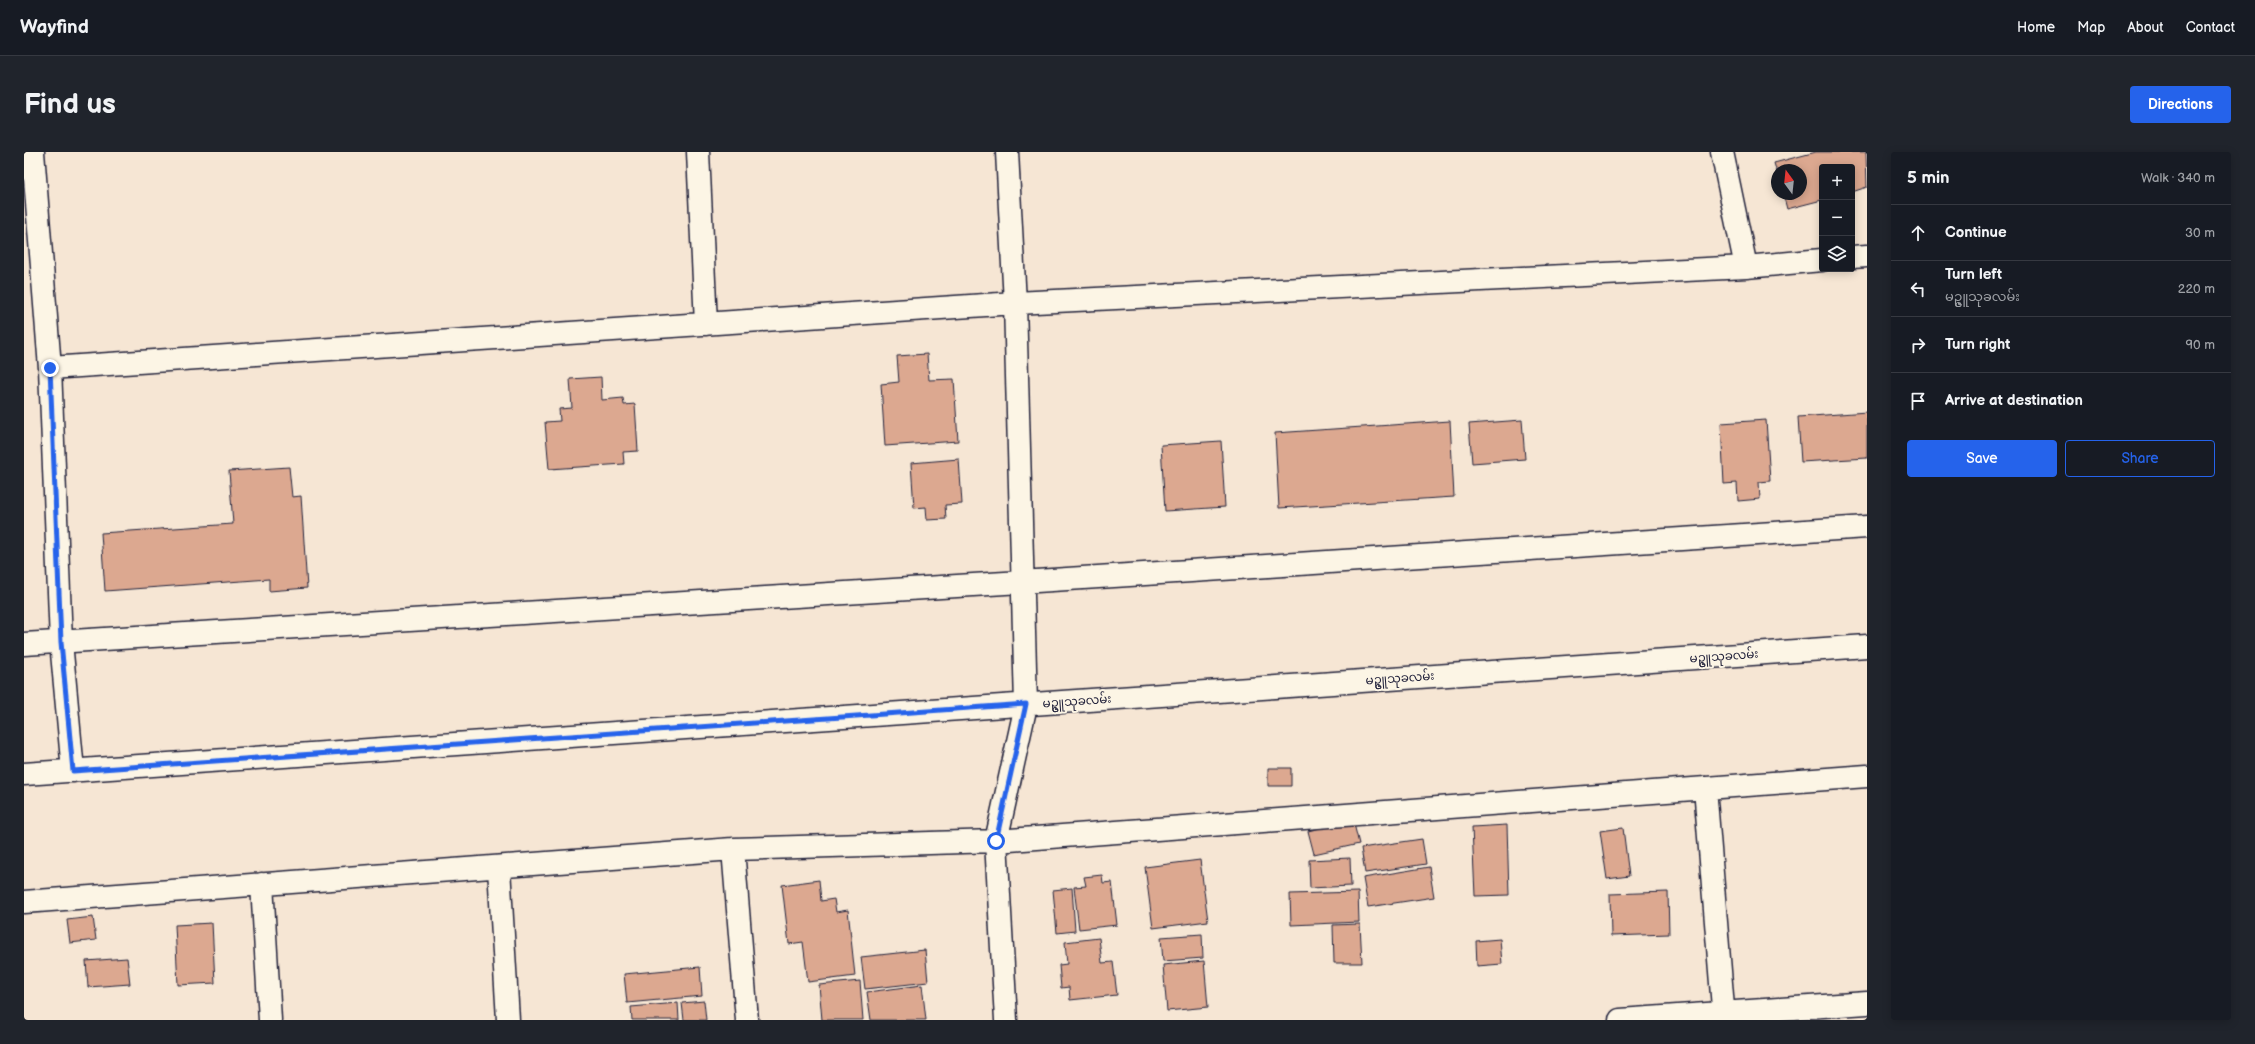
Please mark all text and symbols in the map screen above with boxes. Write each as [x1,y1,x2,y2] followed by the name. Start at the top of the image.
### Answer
[20,16,89,39] text: Wayfind
[2017,19,2055,36] text: Home
[2077,19,2105,36] text: Map
[2127,19,2164,36] text: About
[2186,19,2235,36] text: Contact
[2130,86,2231,123] button: Directions
[24,88,116,121] text: Find us
[1771,164,1807,200] north arrow
[1819,164,1855,272] map controls
[1819,164,1855,200] button: +
[1907,168,1950,188] text: 5 min
[2141,170,2215,186] text: Walk · 340 m
[1819,200,1855,236] button: −
[1907,222,1929,244] icon: ahead
[1945,223,2007,242] text: Continue
[2185,225,2215,241] text: 30 m
[1819,236,1855,272] button: layers
[1945,265,2002,284] text: Turn left
[1907,278,1929,300] icon: left
[2178,281,2215,297] text: 220 m
[1945,289,2020,305] text: မဥ္ဇူသုခလမ်း
[1907,334,1929,356] icon: right
[1945,335,2010,354] text: Turn right
[2186,337,2215,353] text: 90 m
[41,359,59,377] route end
[1907,390,1929,412] icon: arrive
[1945,391,2083,410] text: Arrive at destination
[1907,440,2057,477] button: Save
[2065,440,2215,477] button: Share
[1689,645,1759,668] street label: မဥ္ဇူသုခလမ်း
[1365,667,1435,690] street label: မဥ္ဇူသုခလမ်း
[1042,690,1112,713] street label: မဥ္ဇူသုခလမ်း
[987,832,1005,850] route start

